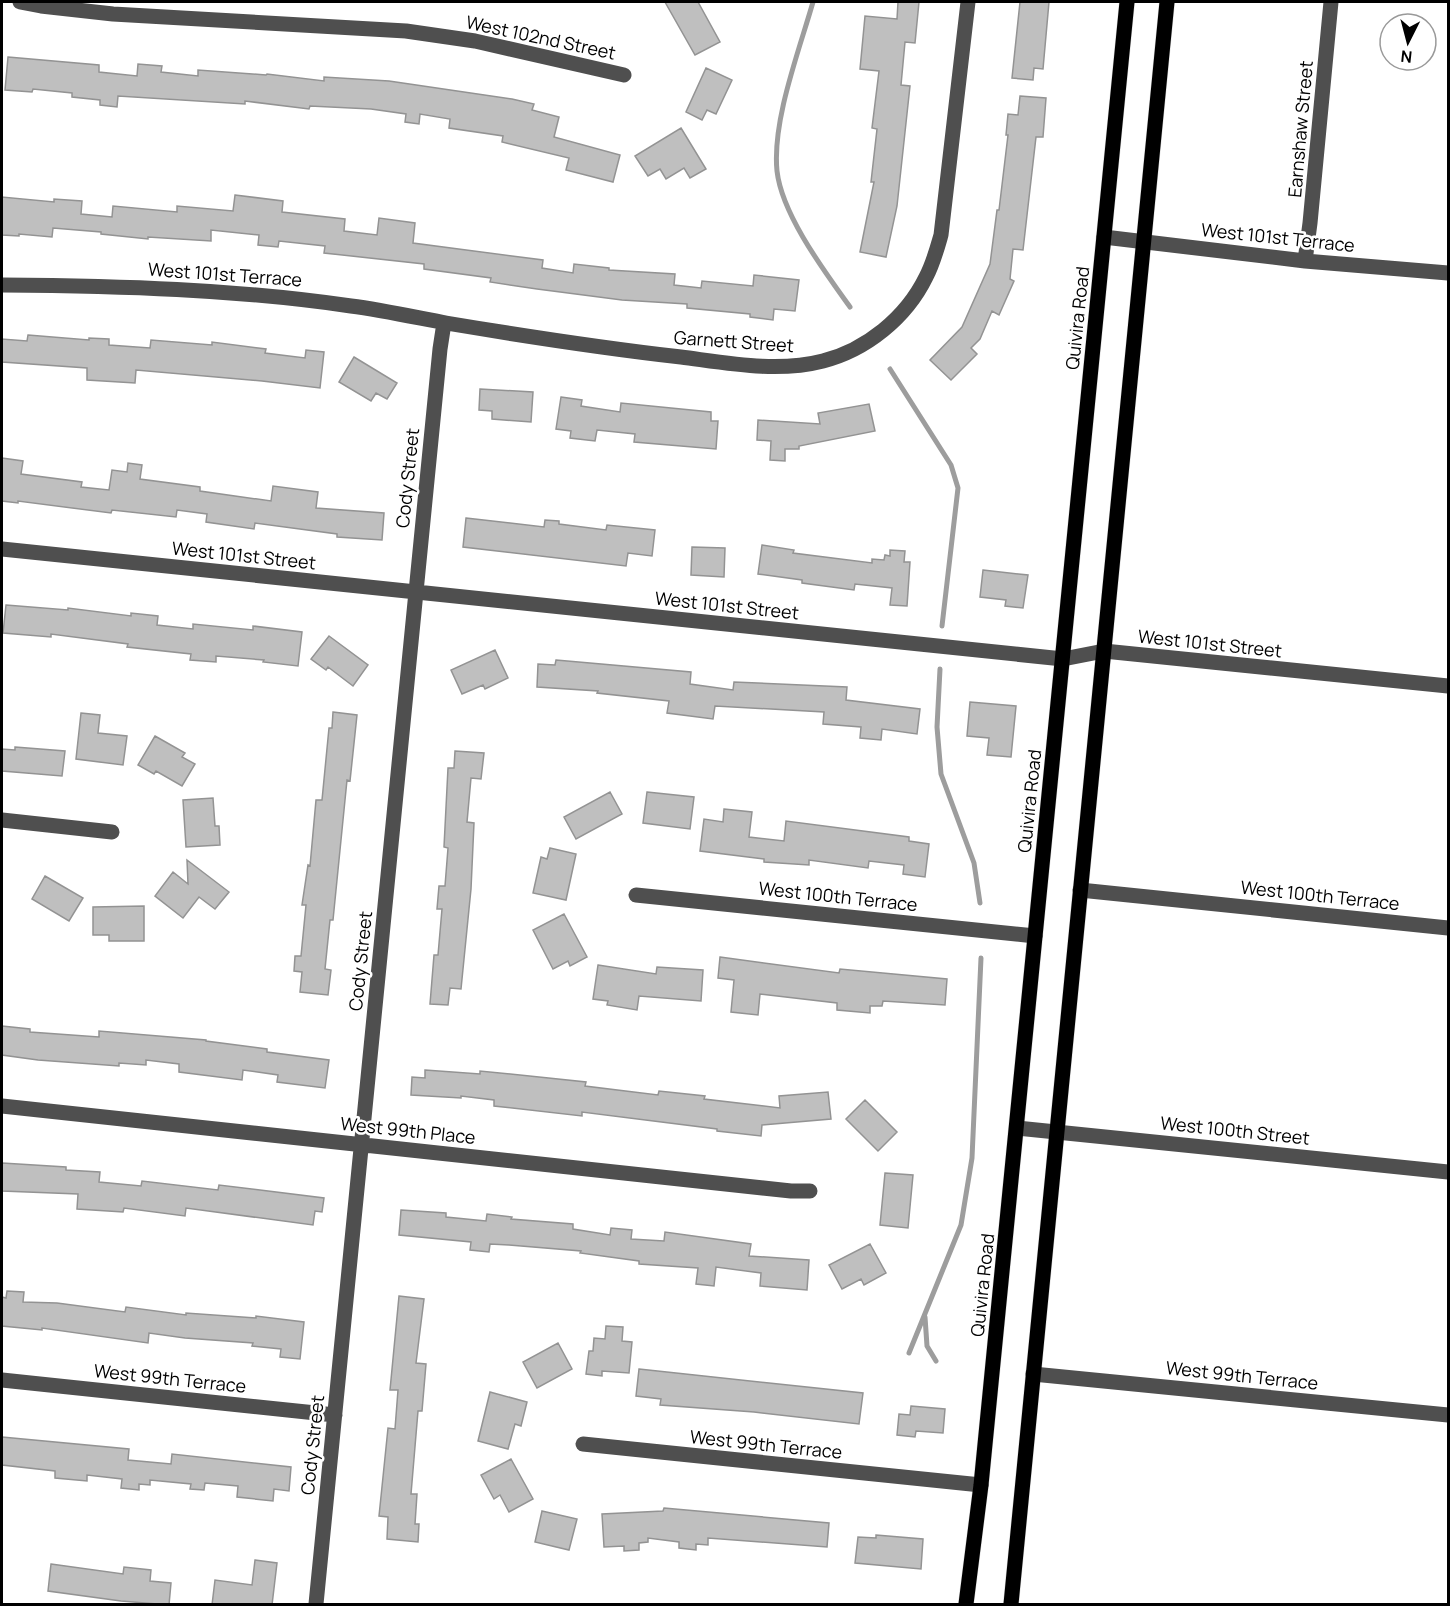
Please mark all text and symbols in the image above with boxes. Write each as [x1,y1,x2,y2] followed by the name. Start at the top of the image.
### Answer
[464,9,618,65] street label: West 102nd Street
[1378,12,1438,72] north arrow
[1400,45,1413,68] text: N
[1282,59,1318,199] street label: Earnshaw Street
[1200,217,1356,257] street label: West 101st Terrace
[147,257,303,291] street label: West 101st Terrace
[1060,265,1094,371] street label: Quivira Road
[673,325,795,357] street label: Garnett Street
[390,427,424,529] street label: Cody Street
[171,536,317,574] street label: West 101st Street
[654,586,800,624] street label: West 101st Street
[1137,624,1283,662] street label: West 101st Street
[1012,748,1046,854] street label: Quivira Road
[1239,875,1401,915] street label: West 100th Terrace
[757,876,919,916] street label: West 100th Terrace
[343,910,377,1012] street label: Cody Street
[1159,1110,1311,1150] street label: West 100th Street
[339,1111,477,1149] street label: West 99th Place
[965,1232,999,1338] street label: Quivira Road
[1165,1355,1319,1395] street label: West 99th Terrace
[93,1358,247,1398] street label: West 99th Terrace
[295,1394,329,1496] street label: Cody Street
[689,1424,843,1464] street label: West 99th Terrace

